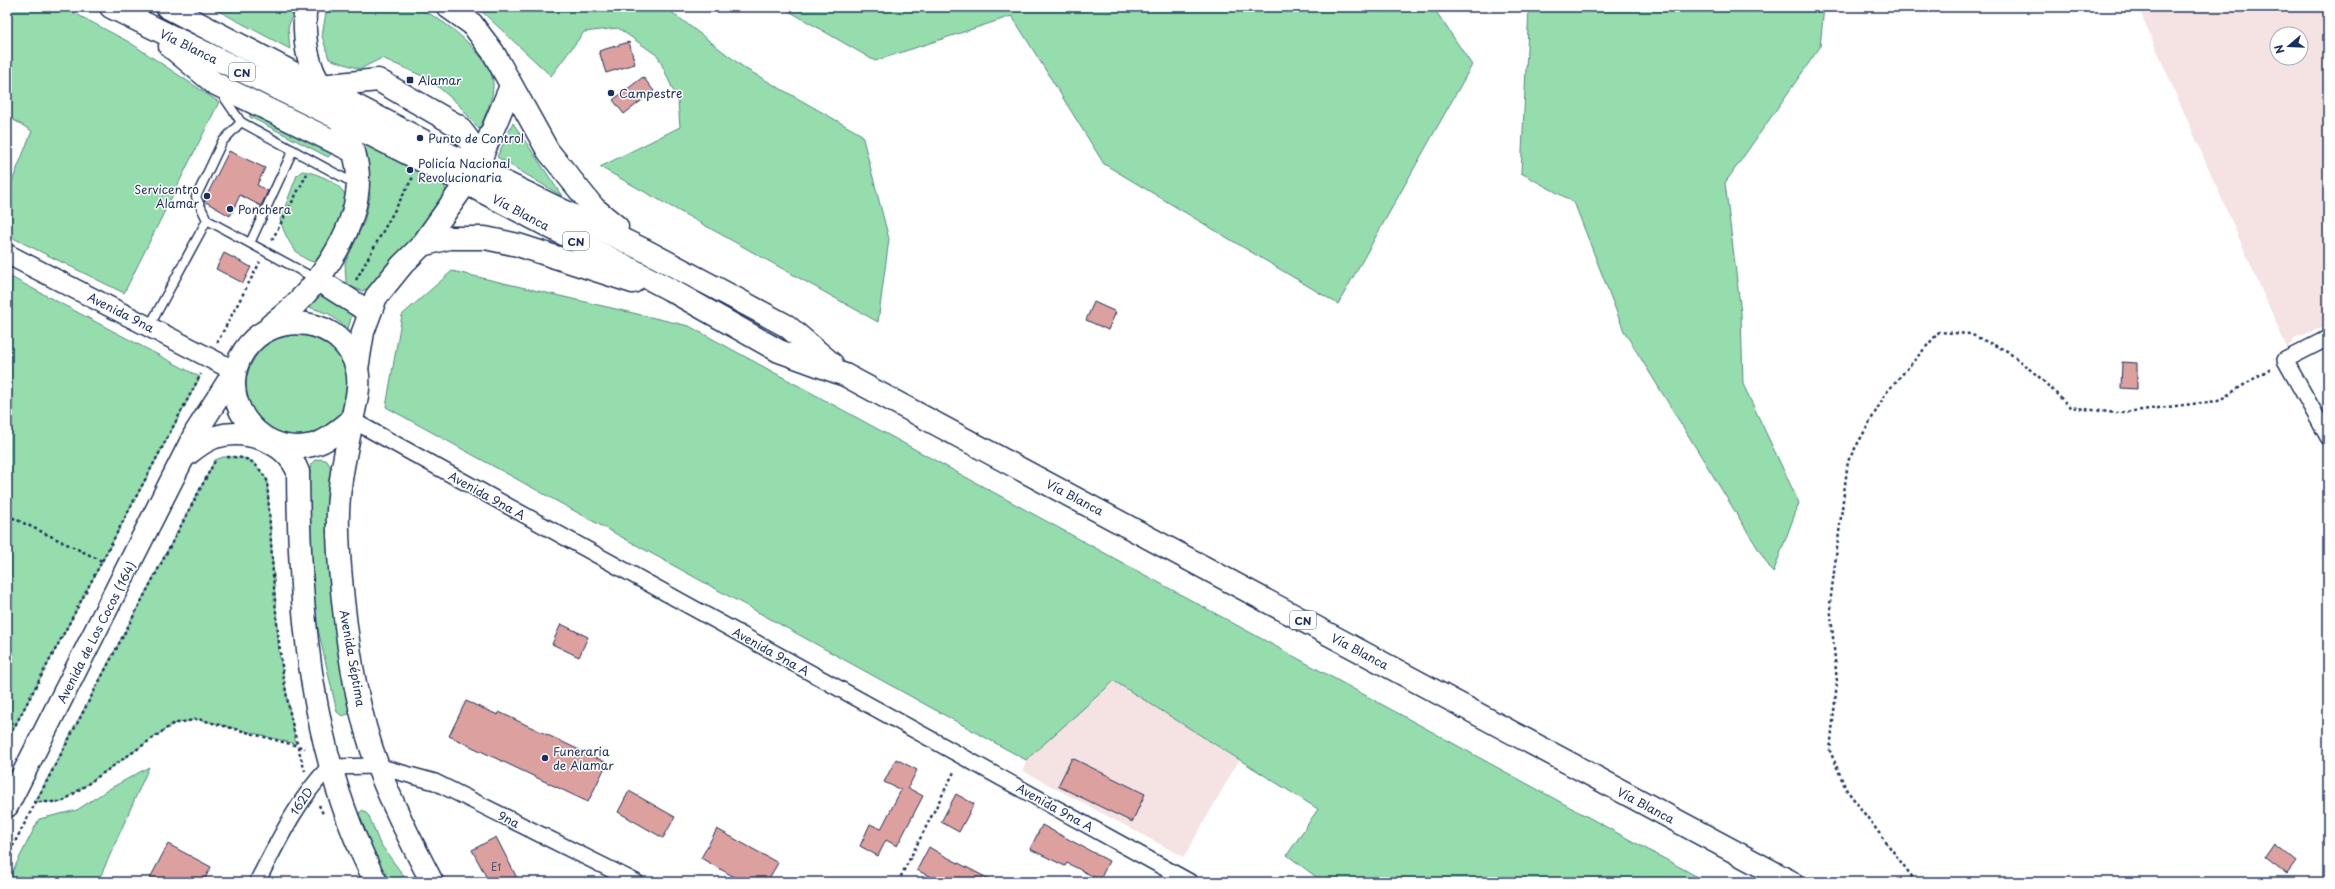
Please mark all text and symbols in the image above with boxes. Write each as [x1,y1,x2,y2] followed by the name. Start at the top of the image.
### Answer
[157,24,222,68] street label: Vía Blanca
[2269,26,2309,66] north arrow
[2270,42,2289,56] text: N
[229,63,255,81] road number: CN
[418,71,462,89] place label: Alamar
[405,75,415,85] marker: Alamar
[619,84,682,102] place label: Campestre
[606,88,616,98] marker: Campestre
[428,129,524,147] place label: Punto de Control
[415,133,425,143] marker: Punto de Control
[418,154,510,186] place label: Policía Nacional Revolucionaria
[405,165,415,175] marker: Policía Nacional Revolucionaria
[134,180,200,212] place label: Servicentro Alamar
[489,189,553,235] street label: Vía Blanca
[202,191,212,201] marker: Servicentro Alamar
[238,200,292,218] place label: Ponchera
[225,204,235,214] marker: Ponchera
[563,232,589,250] road number: CN
[85,287,158,337] street label: Avenida 9na
[445,466,529,524] street label: Avenida 9na A
[1043,474,1107,520] street label: Vía Blanca
[52,558,140,706] street label: Avenida de Los Cocos (164)
[336,608,370,709] street label: Avenida Séptima
[1290,611,1316,629] road number: CN
[729,622,813,680] street label: Avenida 9na A
[1328,628,1392,674] street label: Vía Blanca
[553,742,614,774] place label: Funeraria de Alamar
[540,753,550,763] marker: Funeraria de Alamar
[1013,778,1097,836] street label: Avenida 9na A
[1614,782,1678,828] street label: Vía Blanca
[285,783,317,819] street label: 162D
[495,806,523,832] street label: 9na
[491,859,501,874] house number: E1

